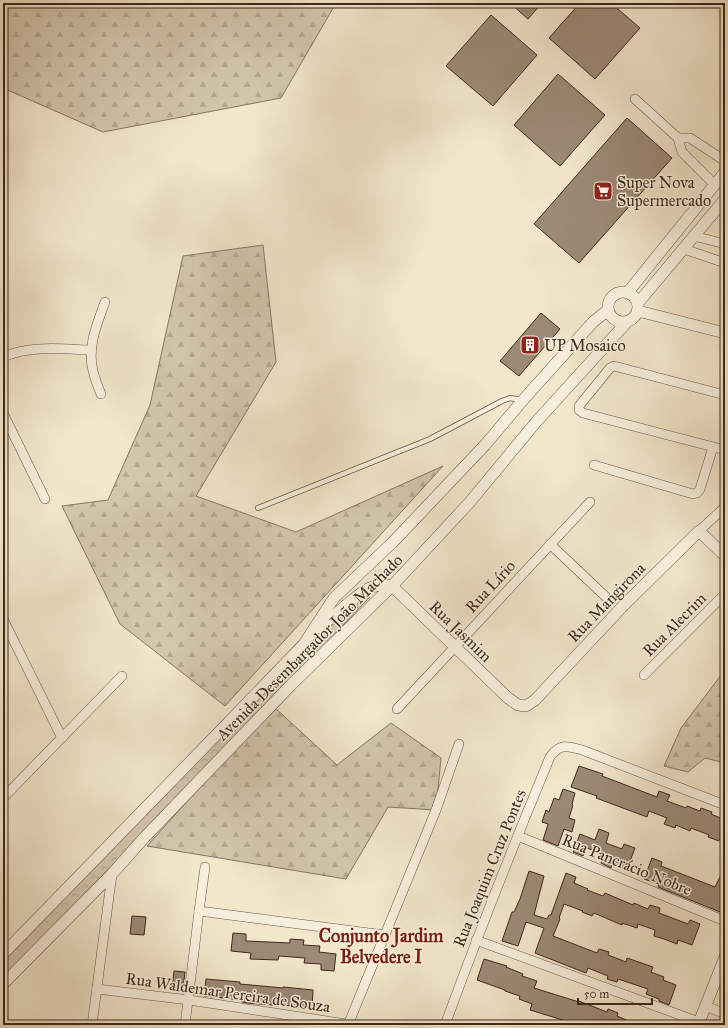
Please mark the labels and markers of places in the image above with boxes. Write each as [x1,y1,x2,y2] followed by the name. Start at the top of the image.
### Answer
[617,173,711,210] place label: Super Nova Supermercado
[592,180,614,202] supermarket icon: Super Nova Supermercado
[519,334,541,356] building icon: UP Mosaico
[544,336,626,355] place label: UP Mosaico

